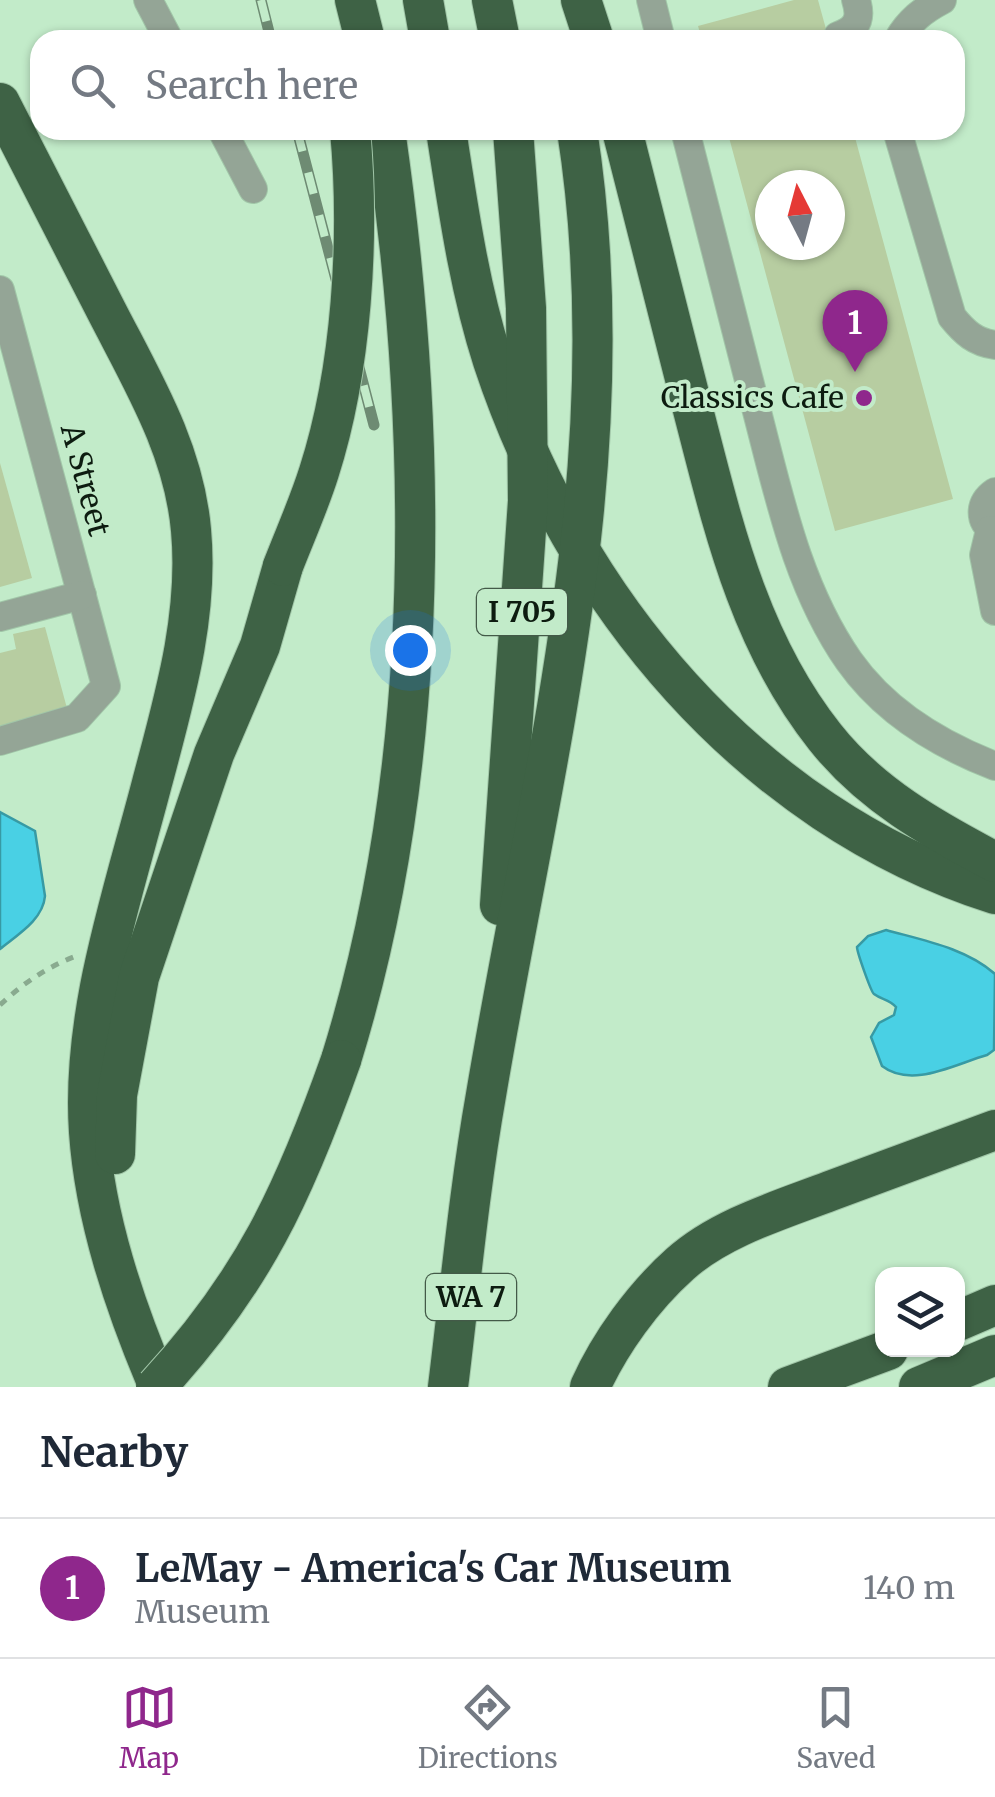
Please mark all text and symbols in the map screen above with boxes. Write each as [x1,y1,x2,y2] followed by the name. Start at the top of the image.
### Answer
[30,30,965,140] search box
[65,58,120,113] icon: search
[145,62,358,109] text: Search here
[755,170,845,260] north arrow
[822,290,888,372] pin: 1
[661,378,844,416] place label: Classics Cafe
[853,387,875,409] marker: Classics Cafe
[53,419,119,540] street label: A Street
[477,589,567,635] road number: I 705
[385,625,436,676] your location
[875,1267,965,1357] map controls
[875,1267,965,1357] button: layers
[426,1274,516,1320] road number: WA 7
[40,1426,188,1478] text: Nearby
[135,1545,732,1592] text: LeMay - America's Car Museum
[65,1568,80,1608] text: 1
[863,1568,955,1608] text: 140 m
[135,1592,270,1632] text: Museum
[119,1680,179,1776] tab: Map
[418,1680,558,1776] tab: Directions
[796,1680,876,1776] tab: Saved

